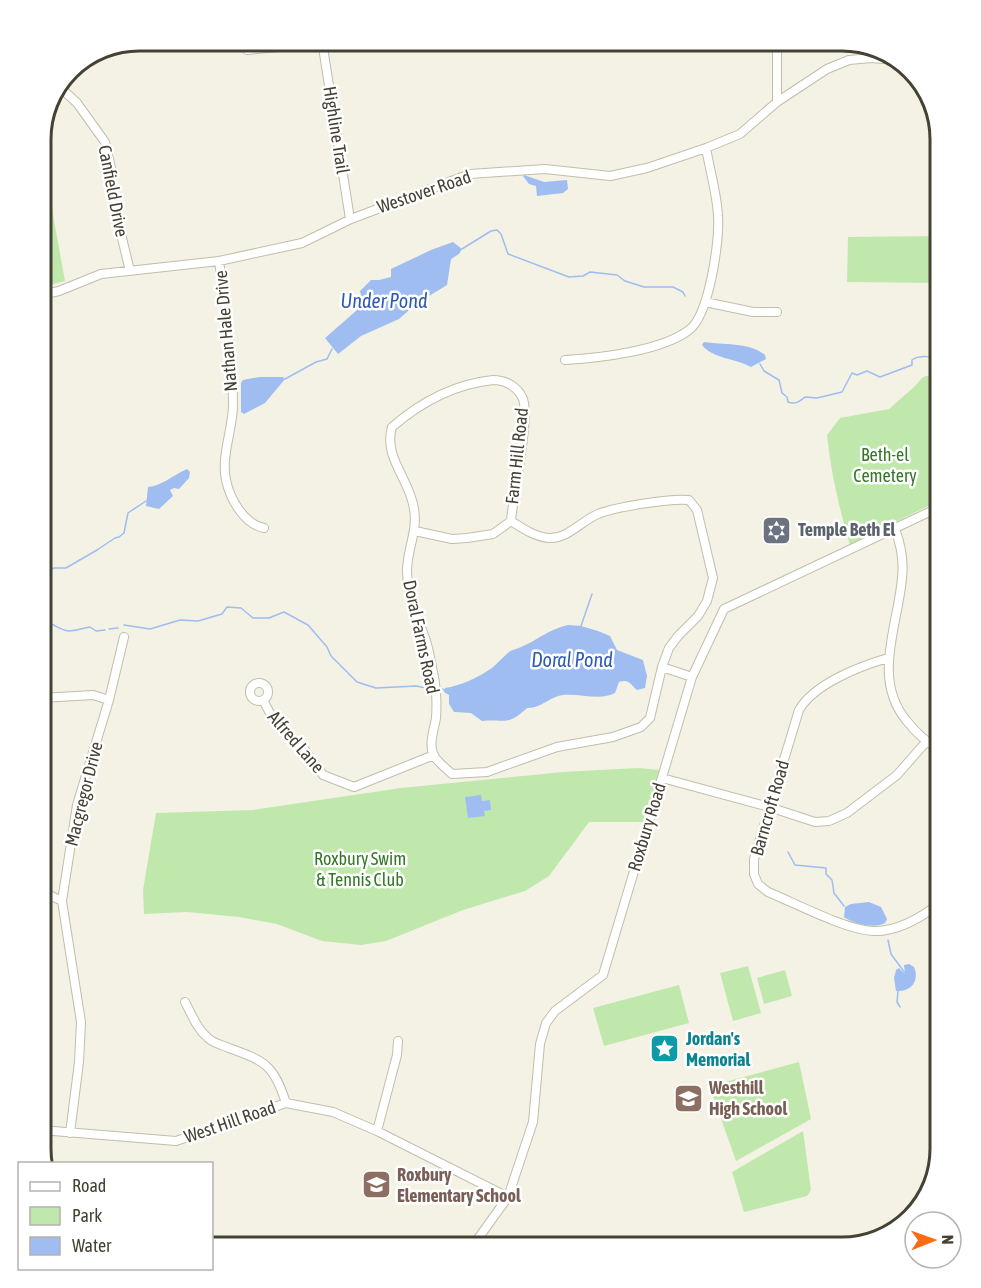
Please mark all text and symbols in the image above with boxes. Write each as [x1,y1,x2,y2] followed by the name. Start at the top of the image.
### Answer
[319,85,354,175] street label: Highline Trail
[94,143,133,239] street label: Canfield Drive
[374,166,474,217] street label: Westover Road
[210,270,241,392] street label: Nathan Hale Drive
[341,289,428,312] water label: Under Pond
[501,407,532,505] street label: Farm Hill Road
[853,444,917,486] park label: Beth-el Cemetery
[761,514,793,546] synagogue icon: Temple Beth El
[798,519,895,540] place label: Temple Beth El
[399,578,444,696] street label: Doral Farms Road
[531,648,613,671] water label: Doral Pond
[264,706,329,777] street label: Alfred Lane
[60,739,107,848] street label: Macgregor Drive
[746,758,793,858] street label: Barncroft Road
[623,780,670,874] street label: Roxbury Road
[314,848,406,890] park label: Roxbury Swim & Tennis Club
[685,1028,750,1070] place label: Jordan's Memorial
[649,1033,681,1065] place icon: Jordan's Memorial
[708,1077,787,1119] place label: Westhill High School
[672,1082,704,1114] school or university icon: Westhill High School
[181,1096,278,1147] street label: West Hill Road
[18,1162,213,1270] legend
[397,1164,521,1206] place label: Roxbury Elementary School
[360,1169,392,1201] school or university icon: Roxbury Elementary School
[72,1175,106,1196] text: Road
[72,1205,102,1226] text: Park
[903,1210,963,1270] north arrow
[72,1235,112,1256] text: Water
[939,1235,957,1245] text: N

